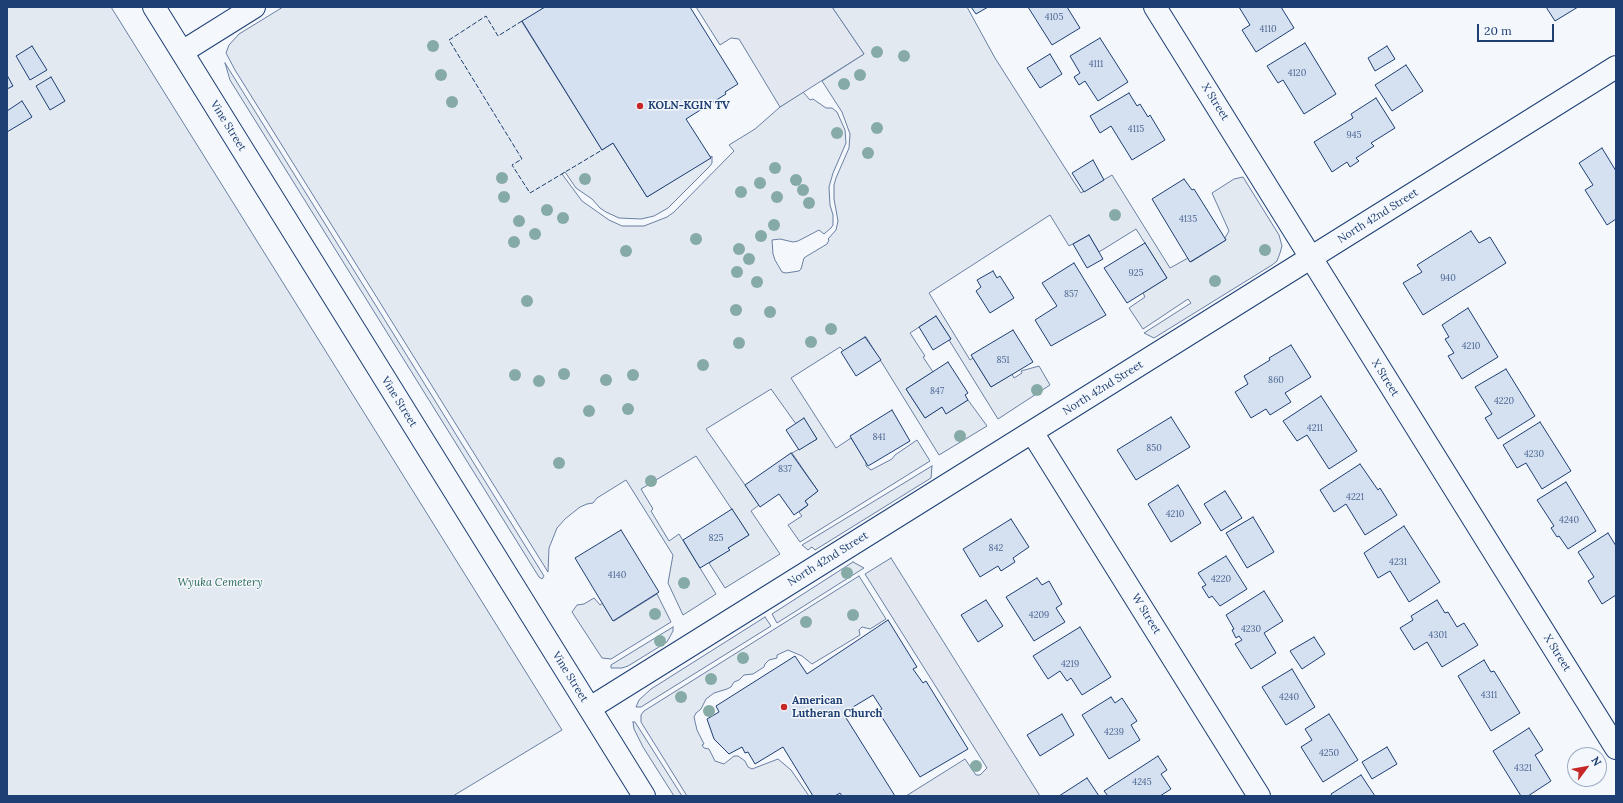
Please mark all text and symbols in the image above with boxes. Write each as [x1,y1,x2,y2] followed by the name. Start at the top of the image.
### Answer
[1045,12,1063,22] house number: 4105
[1479,16,1556,42] scale bar
[1484,23,1512,38] text: 20 m
[1259,24,1277,34] house number: 4110
[1089,59,1103,69] house number: 4111
[1288,68,1306,78] house number: 4120
[1198,81,1232,123] street label: X Street
[207,98,249,154] street label: Vine Street
[648,99,730,113] place label: KOLN-KGIN TV
[635,101,645,111] marker: KOLN-KGIN TV
[1128,124,1144,134] house number: 4115
[1347,130,1361,140] house number: 945
[1335,186,1421,246] street label: North 42nd Street
[1179,214,1197,224] house number: 4135
[1129,268,1143,278] house number: 925
[1440,273,1456,283] house number: 940
[1064,289,1078,299] house number: 857
[1462,341,1480,351] house number: 4210
[996,355,1010,365] house number: 851
[1368,357,1402,399] street label: X Street
[1060,358,1146,418] street label: North 42nd Street
[378,374,420,430] street label: Vine Street
[1268,375,1284,385] house number: 860
[930,386,944,396] house number: 847
[1494,396,1514,406] house number: 4220
[1307,423,1323,433] house number: 4211
[872,432,886,442] house number: 841
[1146,443,1162,453] house number: 850
[1524,449,1544,459] house number: 4230
[778,464,792,474] house number: 837
[1346,492,1364,502] house number: 4221
[1166,509,1184,519] house number: 4210
[1559,515,1579,525] house number: 4240
[785,529,871,589] street label: North 42nd Street
[709,533,723,543] house number: 825
[989,543,1003,553] house number: 842
[1389,557,1407,567] house number: 4231
[608,570,626,580] house number: 4140
[1211,574,1231,584] house number: 4220
[177,576,263,590] park label: Wyuka Cemetery
[1128,591,1164,637] street label: W Street
[1029,610,1049,620] house number: 4209
[1241,624,1261,634] house number: 4230
[1429,630,1447,640] house number: 4301
[1540,632,1574,674] street label: X Street
[549,649,591,705] street label: Vine Street
[1061,659,1079,669] house number: 4219
[1481,690,1497,700] house number: 4311
[1279,692,1299,702] house number: 4240
[792,694,882,720] place label: American Lutheran Church
[779,702,789,712] marker: American Lutheran Church
[1104,727,1124,737] house number: 4239
[1567,747,1607,787] north arrow
[1319,748,1339,758] house number: 4250
[1588,754,1605,768] text: N
[1514,763,1532,773] house number: 4321
[1132,777,1152,787] house number: 4245

